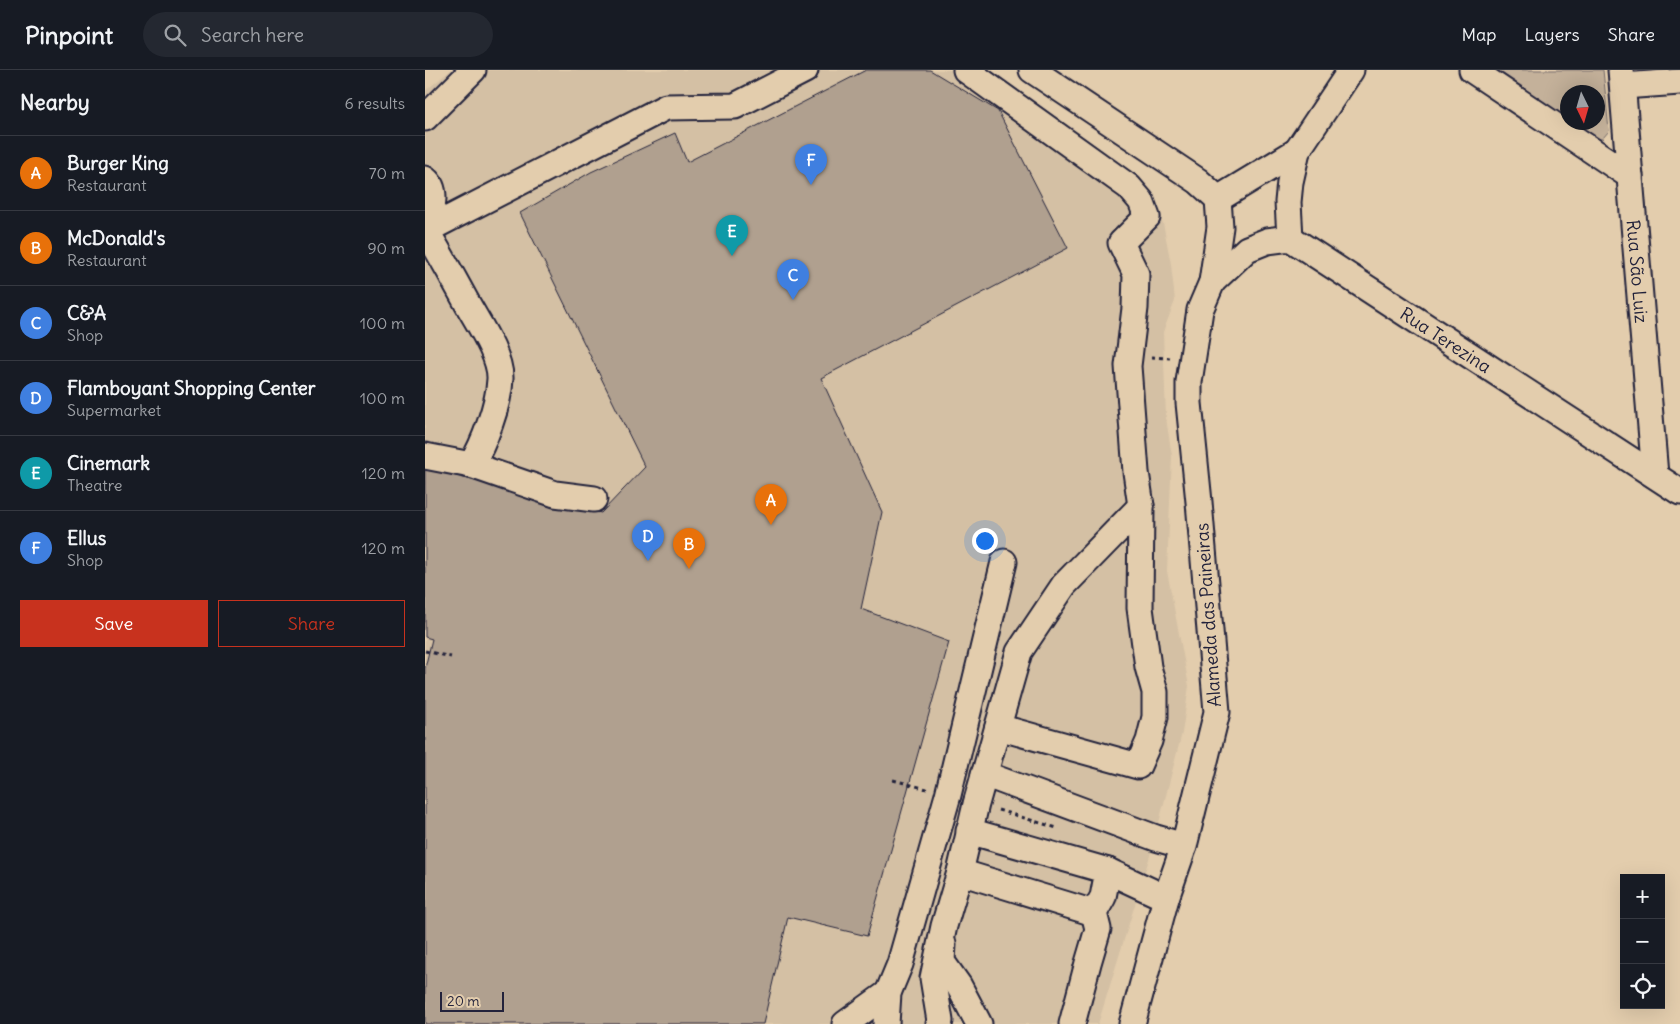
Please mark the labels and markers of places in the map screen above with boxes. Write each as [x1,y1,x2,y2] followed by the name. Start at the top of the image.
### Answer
[795,144,827,185] pin: F
[716,215,748,256] pin: E
[777,259,809,300] pin: C
[755,484,787,525] pin: A
[632,520,664,561] pin: D
[673,528,705,569] pin: B

